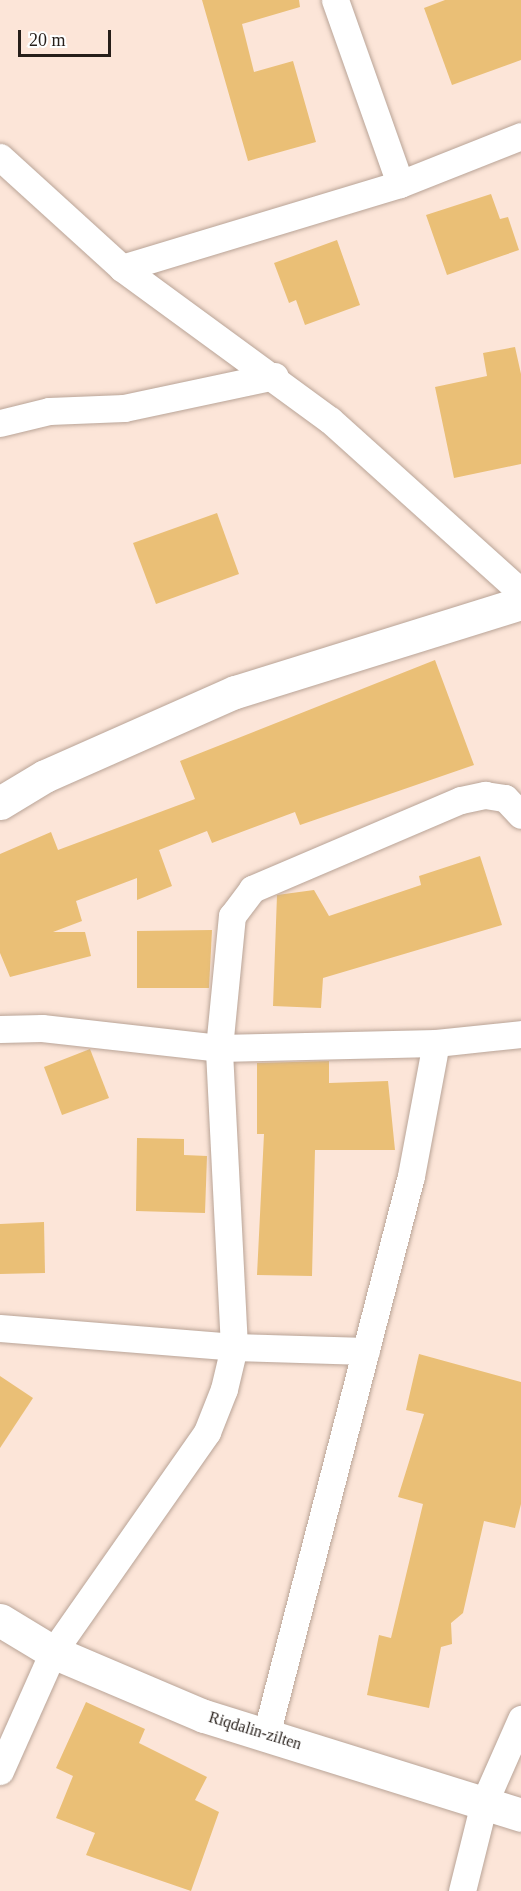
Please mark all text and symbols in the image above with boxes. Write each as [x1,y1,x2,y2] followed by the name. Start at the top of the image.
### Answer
[21,18,114,56] scale bar
[29,30,66,50] text: 20 m
[203,1707,307,1755] street label: Riqdalin-zilten

